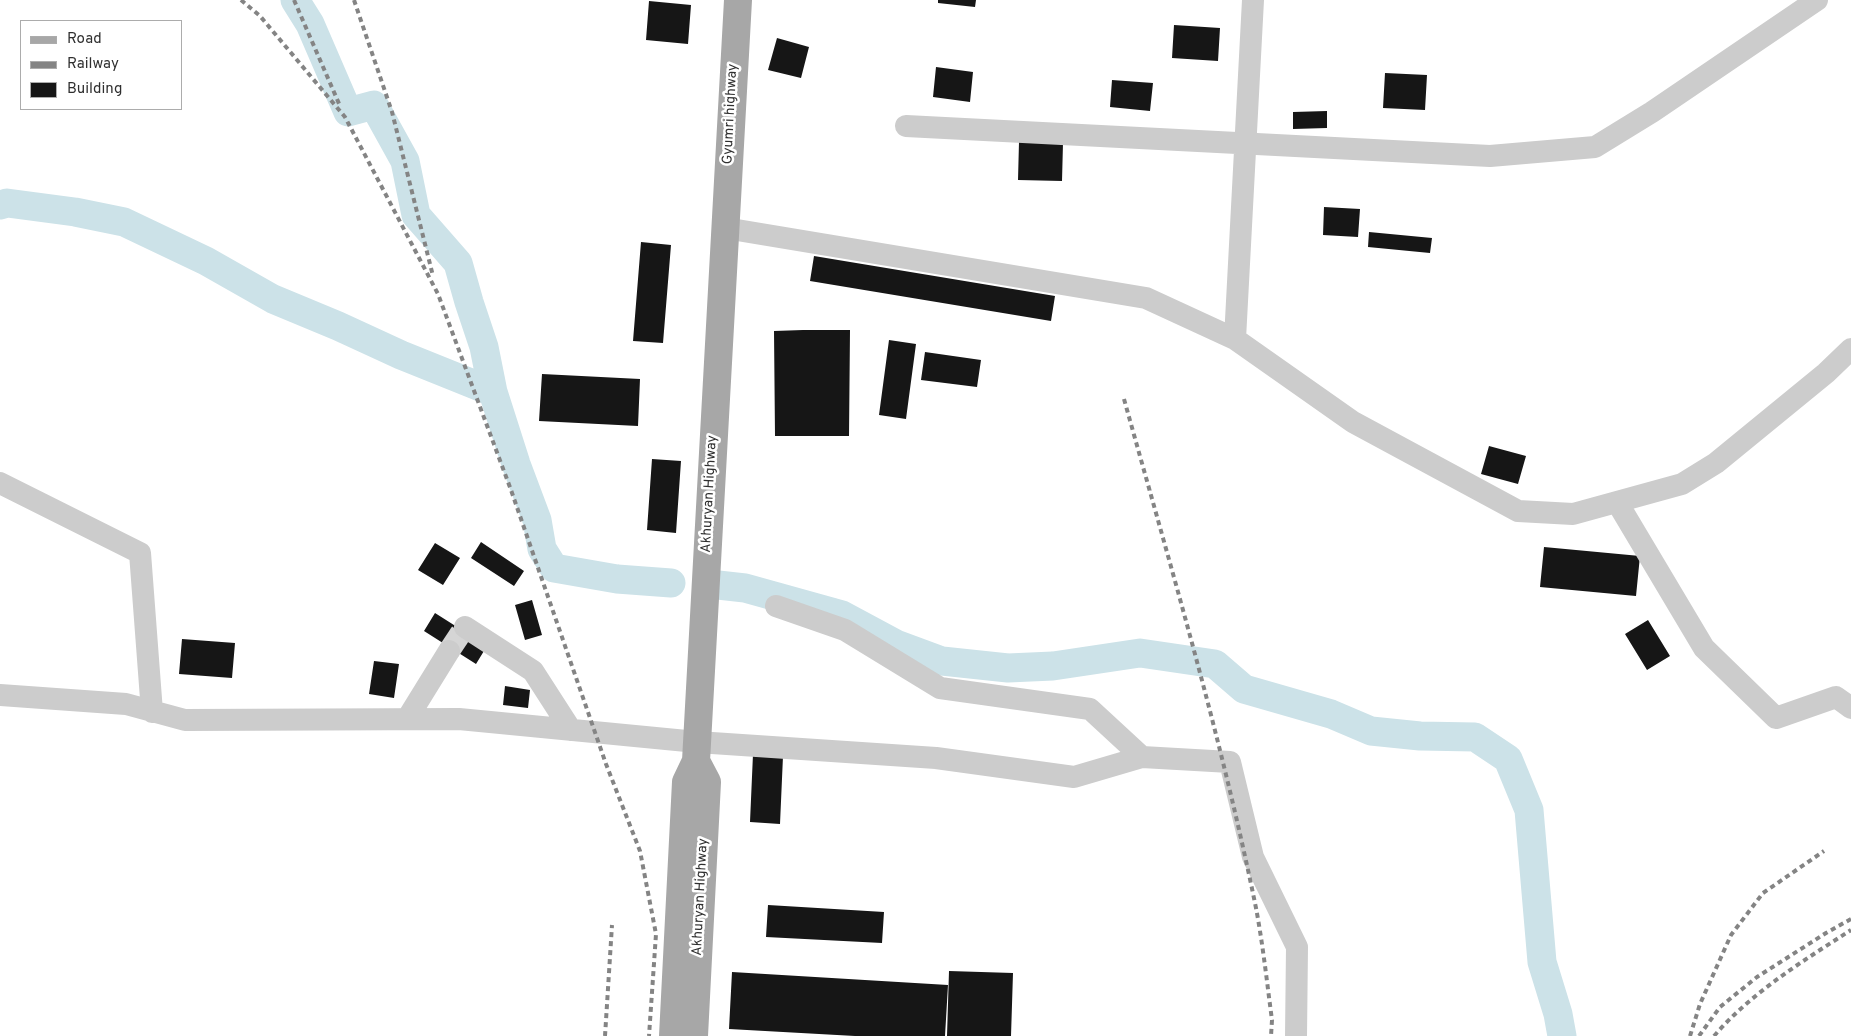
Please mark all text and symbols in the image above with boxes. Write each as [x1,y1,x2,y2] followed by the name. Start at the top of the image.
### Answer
[20,20,182,110] legend
[67,30,102,49] text: Road
[67,55,119,74] text: Railway
[720,63,742,165] street label: Gyumri highway
[67,80,122,99] text: Building
[699,435,721,553] street label: Akhuryan Highway
[690,838,712,956] street label: Akhuryan Highway

